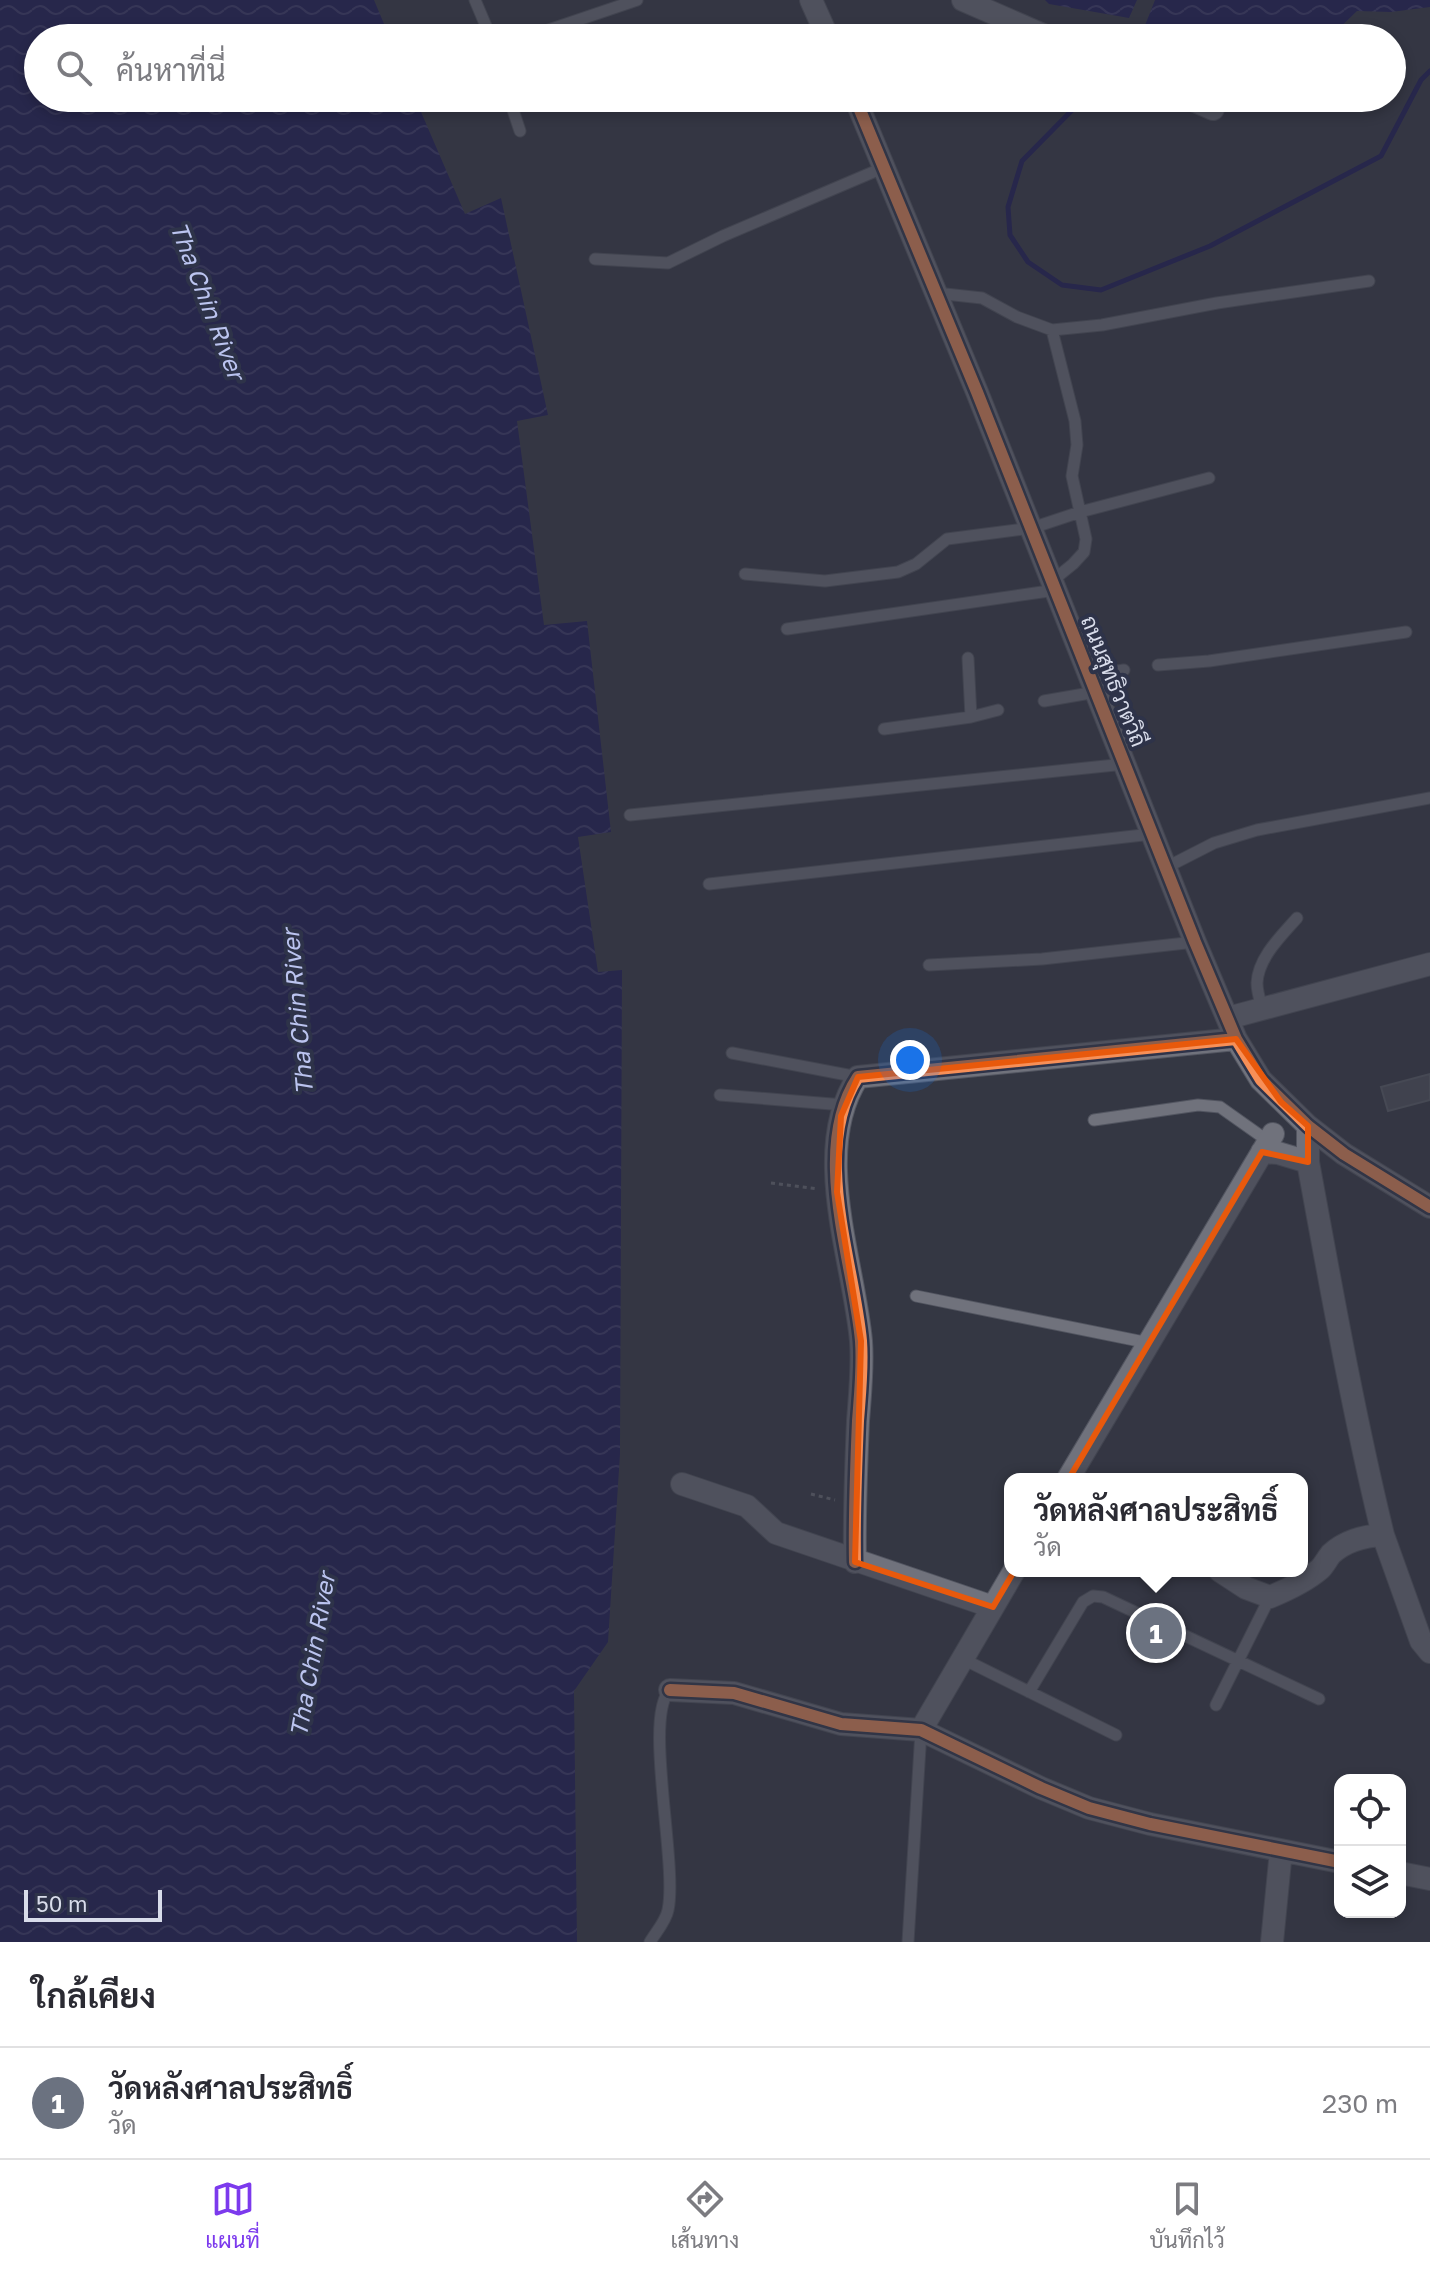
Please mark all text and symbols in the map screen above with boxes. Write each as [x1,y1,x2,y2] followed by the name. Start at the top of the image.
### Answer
[24,24,1406,112] search box
[52,46,96,90] icon: search
[116,52,226,88] text: ค้นหาที่นี่
[165,218,253,387] water label: Tha Chin River
[1073,611,1153,752] street label: ถนนสุทธิวาตวิถี
[274,924,318,1096] water label: Tha Chin River
[890,1040,930,1080] your location
[1004,1473,1308,1577] popup
[1033,1492,1279,1528] text: วัดหลังศาลประสิทธิ์
[1033,1531,1062,1562] text: วัด
[283,1567,341,1739] water label: Tha Chin River
[1130,1603,1182,1663] pin: 1
[1334,1774,1406,1918] map controls
[1334,1774,1406,1846] button: locate
[1334,1846,1406,1918] button: layers
[24,1886,162,1922] scale bar
[36,1890,87,1917] text: 50 m
[32,1975,156,2015] text: ใกล้เคียง
[108,2070,354,2106] text: วัดหลังศาลประสิทธิ์
[51,2088,65,2119] text: 1
[1322,2088,1398,2119] text: 230 m
[108,2109,137,2140] text: วัด
[205,2177,260,2253] tab: แผนที่
[670,2177,739,2253] tab: เส้นทาง
[1150,2177,1225,2253] tab: บันทึกไว้

